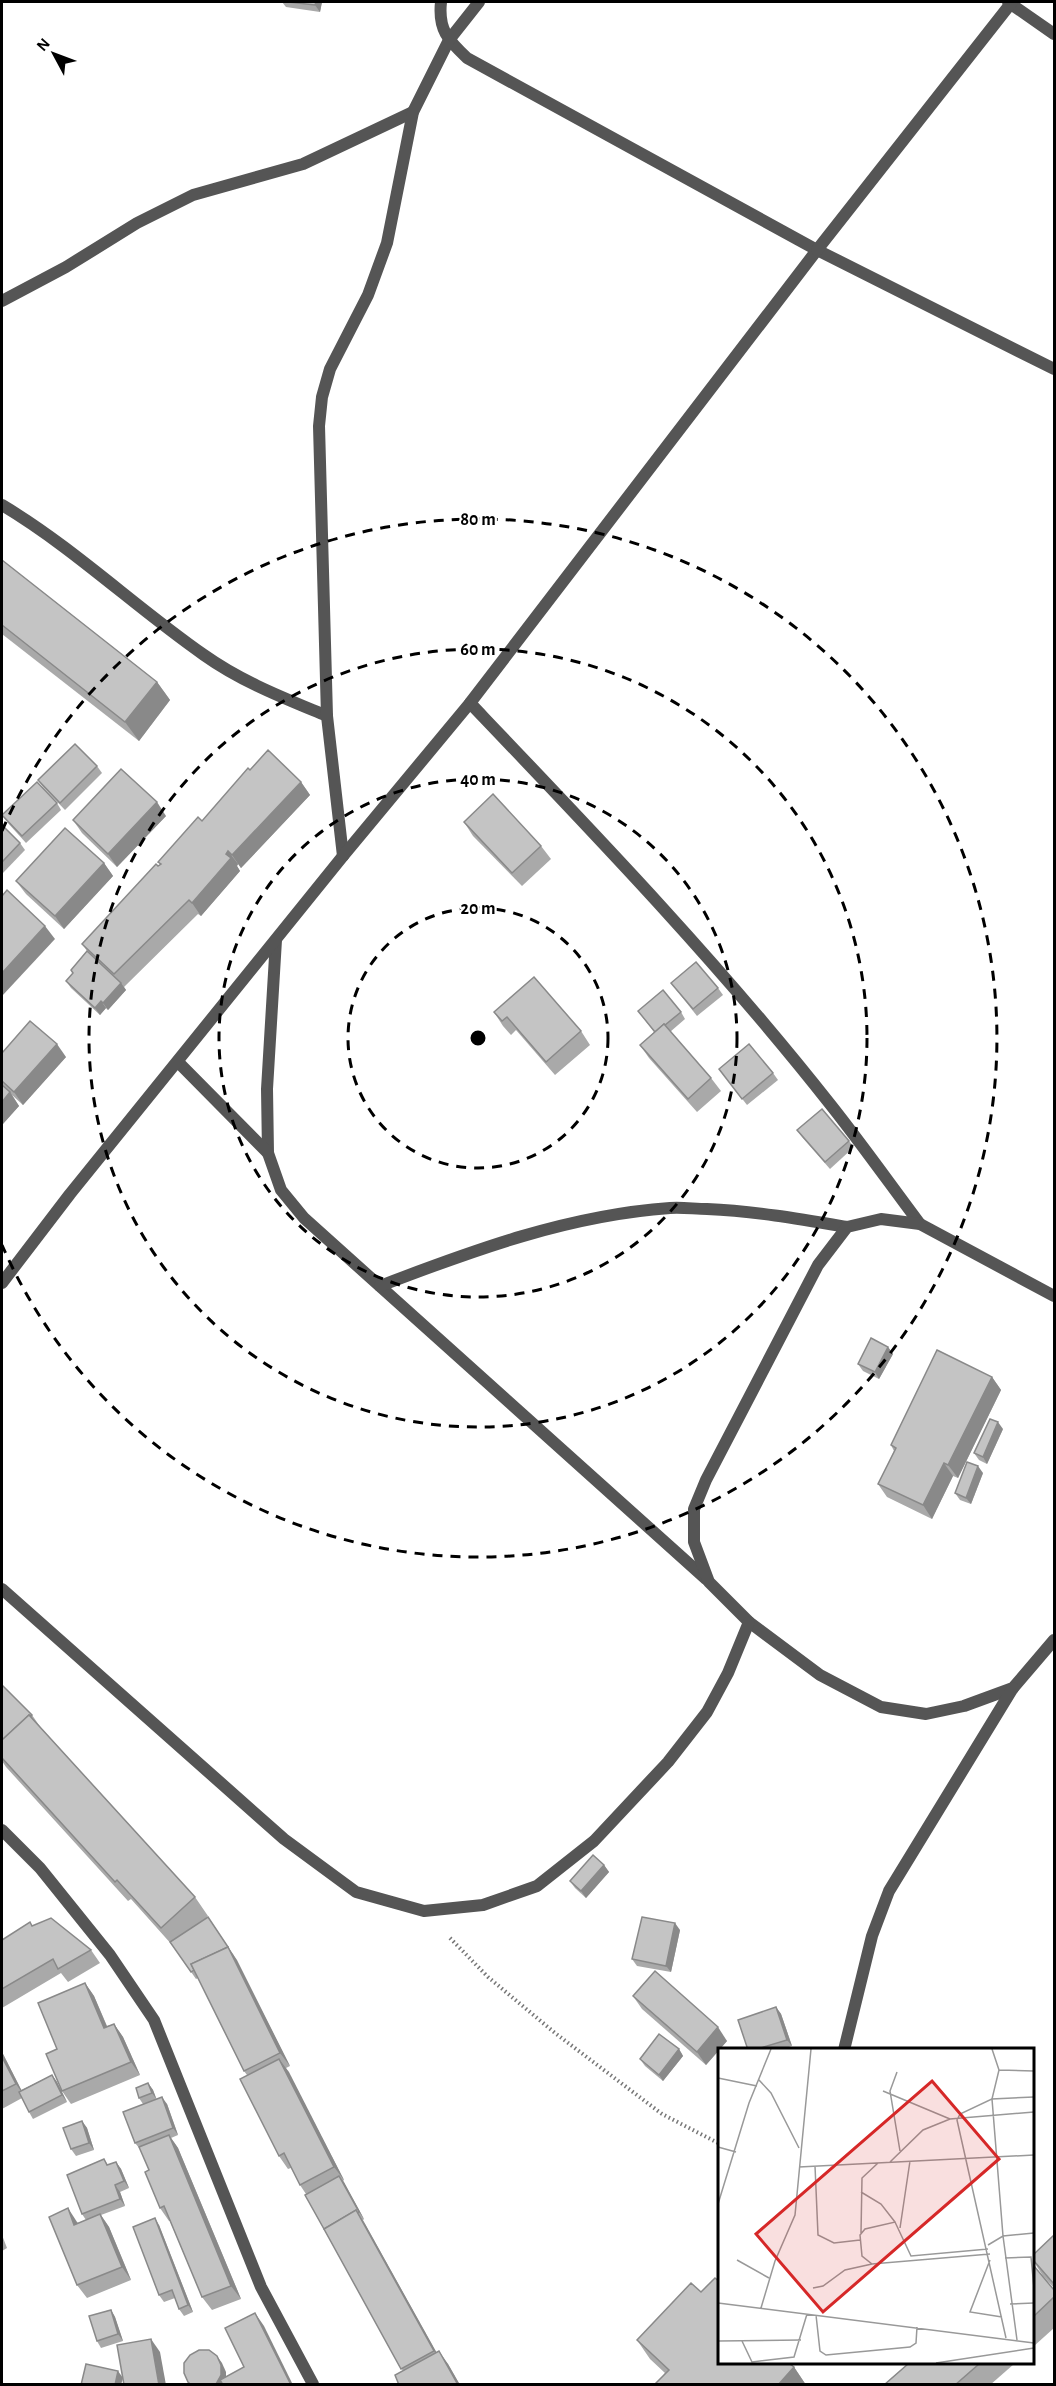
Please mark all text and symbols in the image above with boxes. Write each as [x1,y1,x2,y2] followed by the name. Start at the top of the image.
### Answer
[24,24,84,84] north arrow
[34,35,53,54] text: N
[460,511,496,529] text: 80 m
[460,641,496,659] text: 60 m
[460,771,496,789] text: 40 m
[460,900,496,918] text: 20 m
[468,1028,488,1048] centre of rings
[718,2048,1035,2365] inset map

